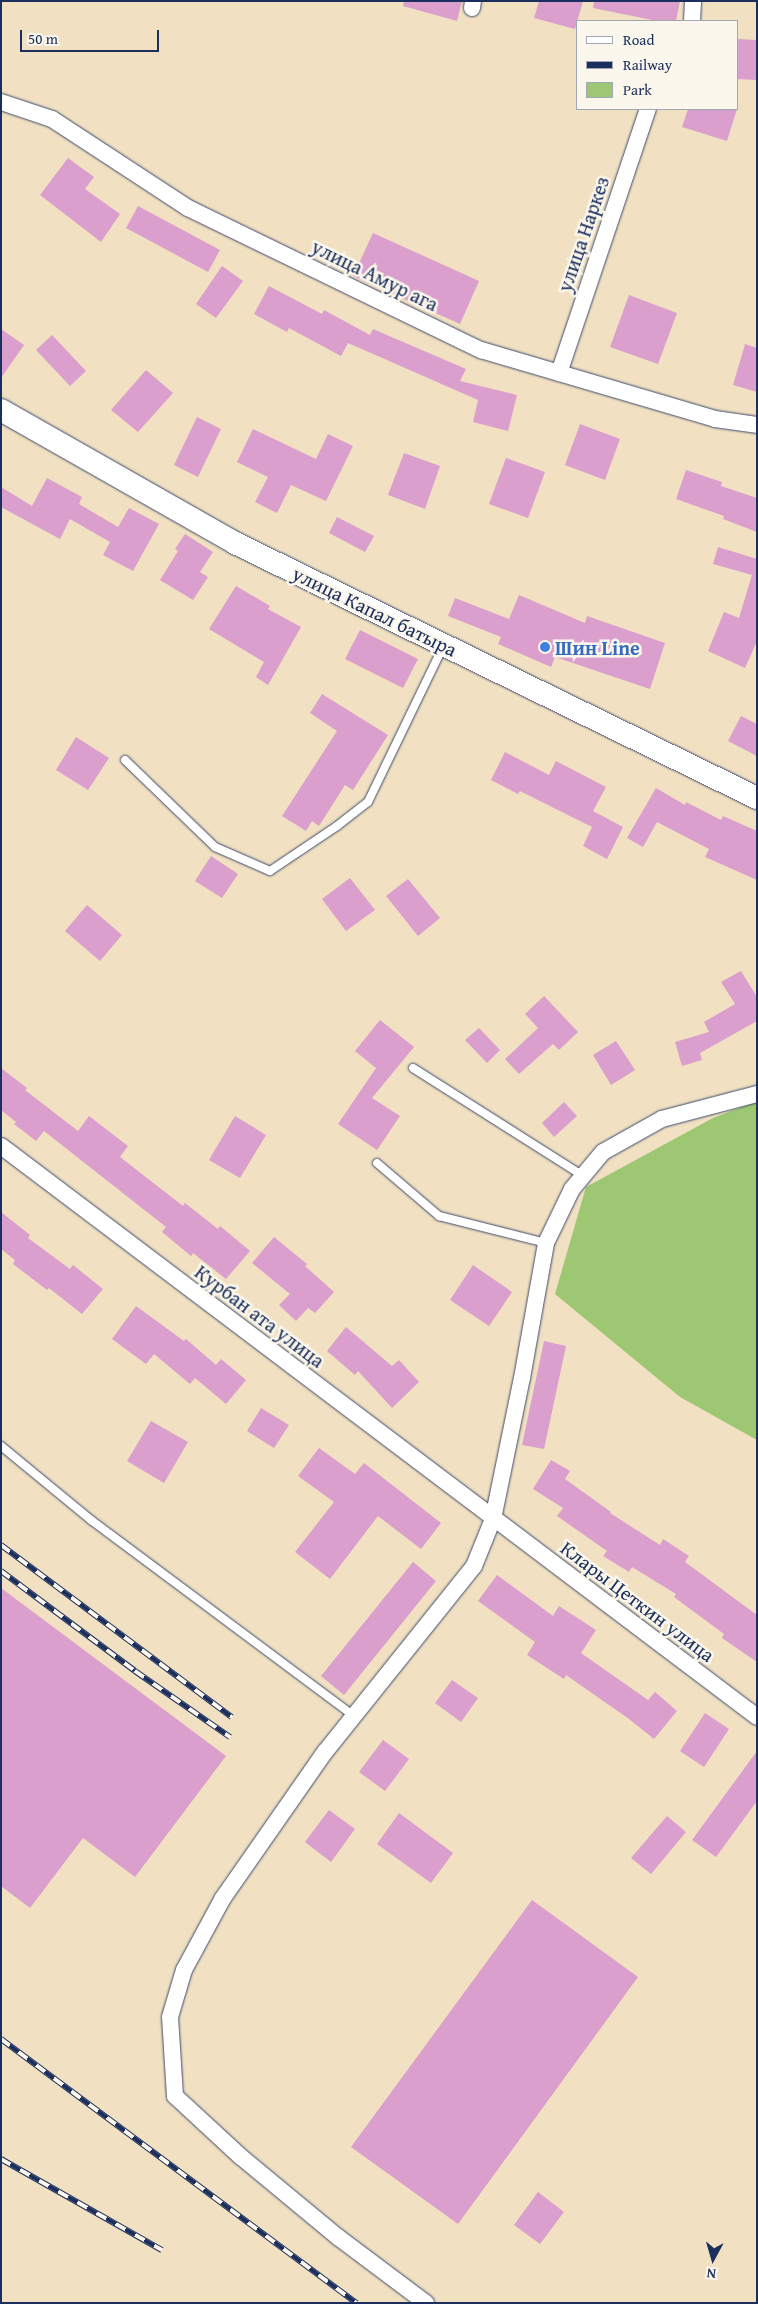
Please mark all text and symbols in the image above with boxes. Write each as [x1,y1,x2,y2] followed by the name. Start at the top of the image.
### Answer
[22,20,161,52] scale bar
[576,20,738,110] legend
[28,28,58,49] text: 50 m
[623,29,654,50] text: Road
[623,54,672,75] text: Railway
[623,79,652,100] text: Park
[552,173,614,295] street label: улица Наркез
[308,234,442,316] street label: улица Амур ага
[289,561,461,661] street label: улица Капал батыра
[555,635,640,659] place label: Шин Line
[539,641,551,653] marker: Шин Line
[190,1259,330,1373] street label: Курбан ата улица
[556,1535,720,1667] street label: Клары Цеткин улица
[688,2234,738,2284] north arrow
[706,2263,717,2284] text: N

